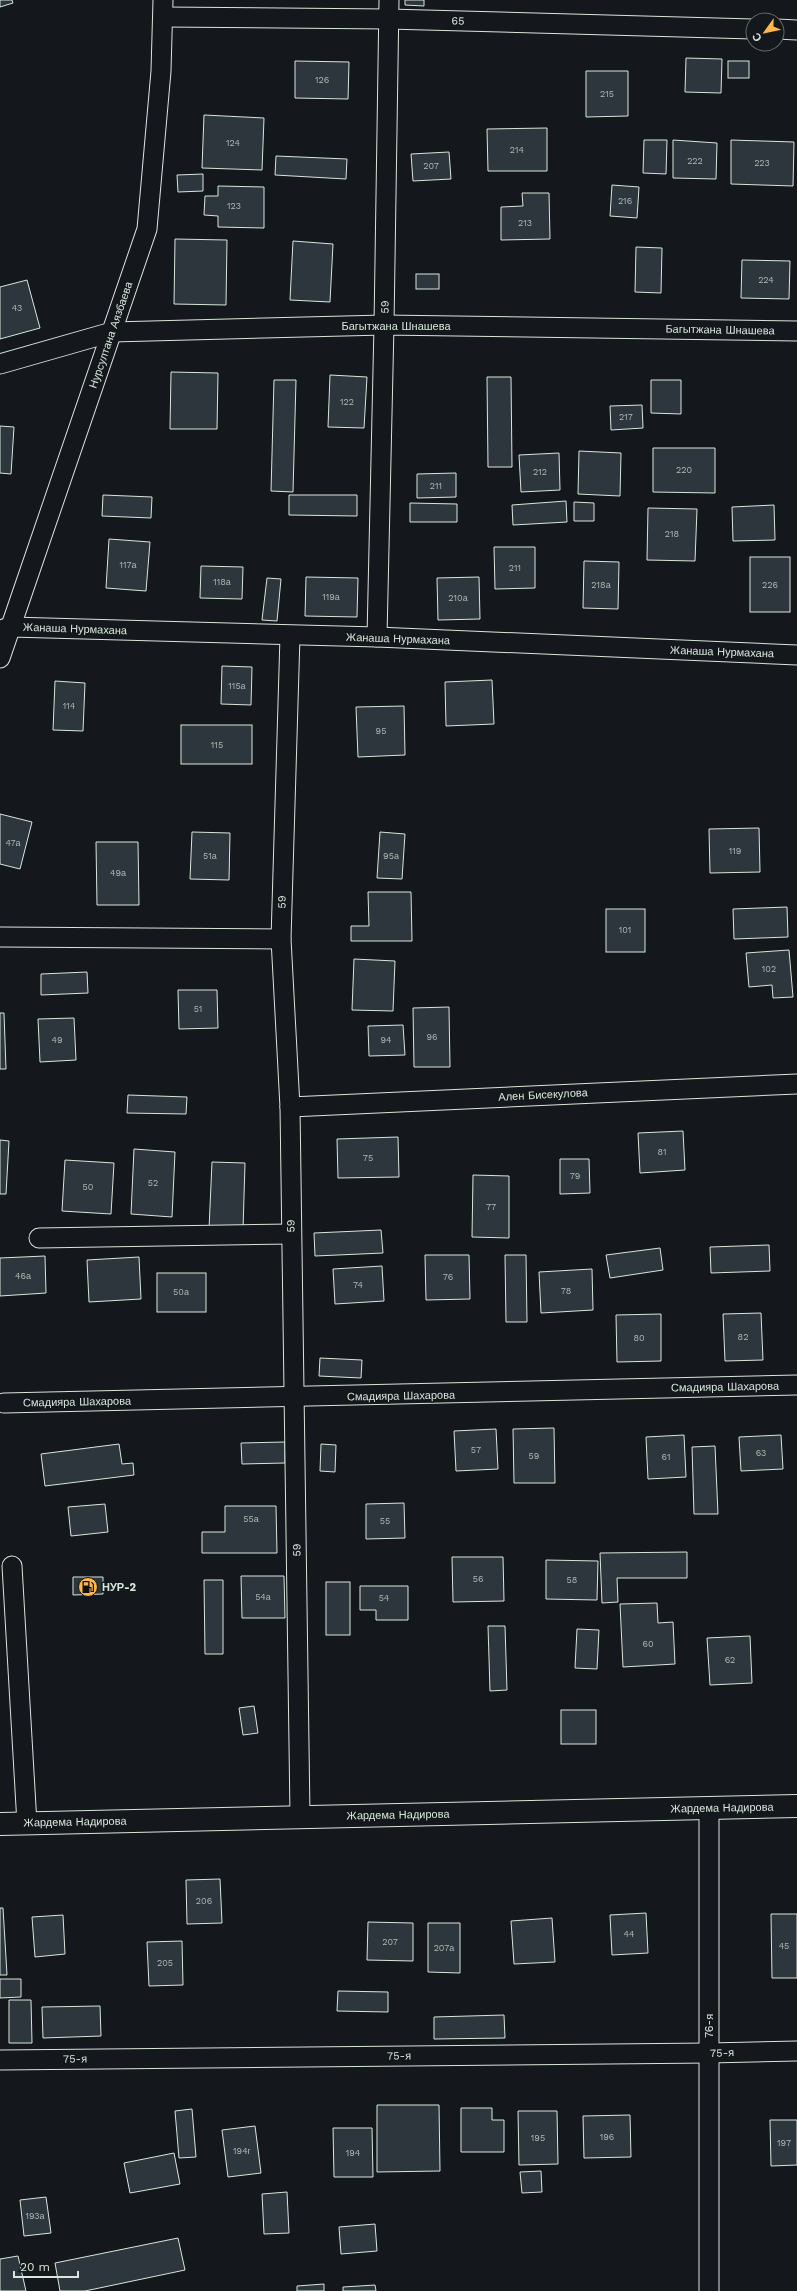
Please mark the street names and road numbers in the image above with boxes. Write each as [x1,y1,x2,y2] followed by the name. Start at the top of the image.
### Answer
[451,14,465,28] street label: 65
[87,279,136,390] street label: Нурсултана Аязбаева
[378,300,392,314] street label: 59
[341,320,451,333] street label: Багытжана Шнашева
[665,323,776,337] street label: Багытжана Шнашева
[23,621,128,637] street label: Жанаша Нурмахана
[346,631,451,647] street label: Жанаша Нурмахана
[670,644,775,660] street label: Жанаша Нурмахана
[275,895,289,909] street label: 59
[498,1086,589,1104] street label: Ален Бисекулова
[284,1219,298,1233] street label: 59
[671,1380,780,1394] street label: Смадияра Шахарова
[347,1389,456,1403] street label: Смадияра Шахарова
[23,1395,132,1409] street label: Смадияра Шахарова
[290,1543,304,1557] street label: 59
[670,1801,774,1815] street label: Жардема Надирова
[346,1808,450,1822] street label: Жардема Надирова
[23,1815,127,1829] street label: Жардема Надирова
[703,2014,716,2038] street label: 76-я
[710,2046,734,2060] street label: 75-я
[387,2049,411,2063] street label: 75-я
[63,2052,87,2066] street label: 75-я

